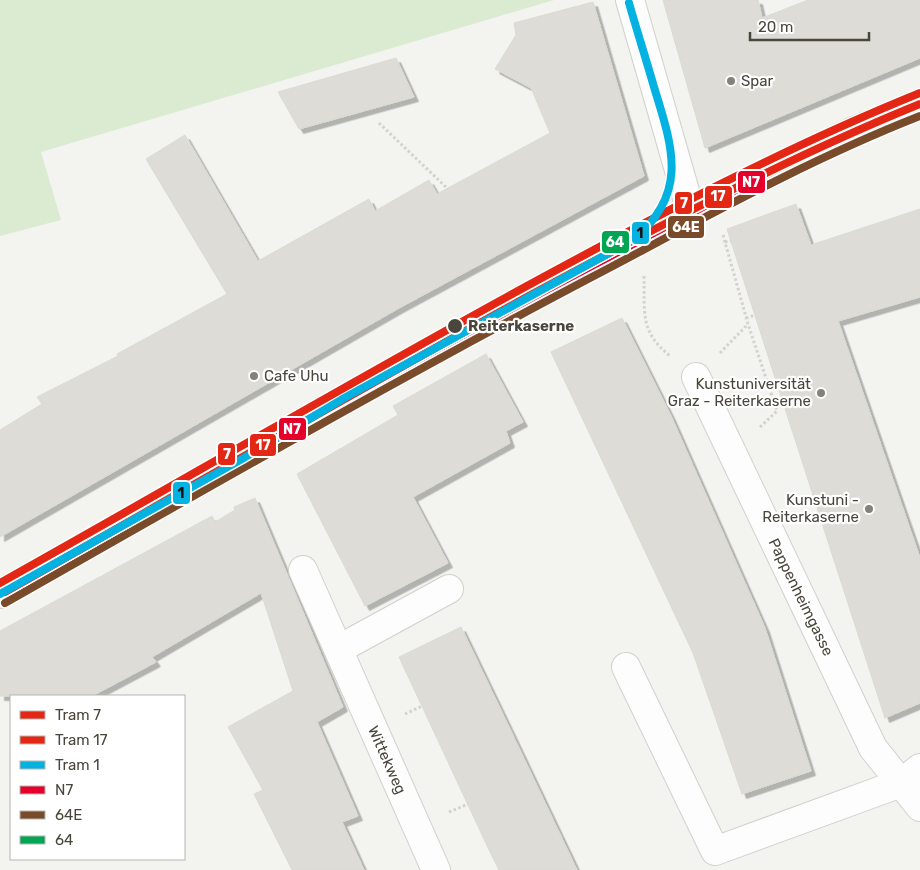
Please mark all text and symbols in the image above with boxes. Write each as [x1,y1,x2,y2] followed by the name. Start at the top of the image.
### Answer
[750,10,869,42] scale bar
[758,18,793,36] text: 20 m
[741,72,774,90] place label: Spar
[725,75,737,87] marker: Spar
[737,170,766,194] line badge: N7
[742,174,760,191] text: N7
[704,185,733,209] line badge: 17
[711,188,725,205] text: 17
[674,191,693,215] line badge: 7
[680,195,688,212] text: 7
[667,215,705,239] line badge: 64E
[672,219,700,236] text: 64E
[631,221,650,245] line badge: 1
[637,225,644,242] text: 1
[601,230,630,254] line badge: 64
[606,234,625,251] text: 64
[446,317,464,335] marker: Reiterkaserne
[468,317,574,335] place label: Reiterkaserne
[264,367,329,385] place label: Cafe Uhu
[248,370,260,382] marker: Cafe Uhu
[668,375,811,410] place label: Kunstuniversität Graz - Reiterkaserne
[815,387,827,399] marker: Kunstuniversität Graz - Reiterkaserne
[278,417,307,441] line badge: N7
[283,421,301,438] text: N7
[249,433,277,457] line badge: 17
[256,437,270,454] text: 17
[217,442,236,466] line badge: 7
[223,446,231,463] text: 7
[172,481,191,505] line badge: 1
[178,485,185,502] text: 1
[762,491,859,526] place label: Kunstuni - Reiterkaserne
[863,503,875,515] marker: Kunstuni - Reiterkaserne
[765,535,837,659] street label: Pappenheimgasse
[10,695,185,860] legend
[55,706,101,724] text: Tram 7
[364,723,410,797] street label: Wittekweg
[55,731,108,749] text: Tram 17
[55,756,100,774] text: Tram 1
[55,781,73,799] text: N7
[55,806,82,824] text: 64E
[55,831,73,849] text: 64

